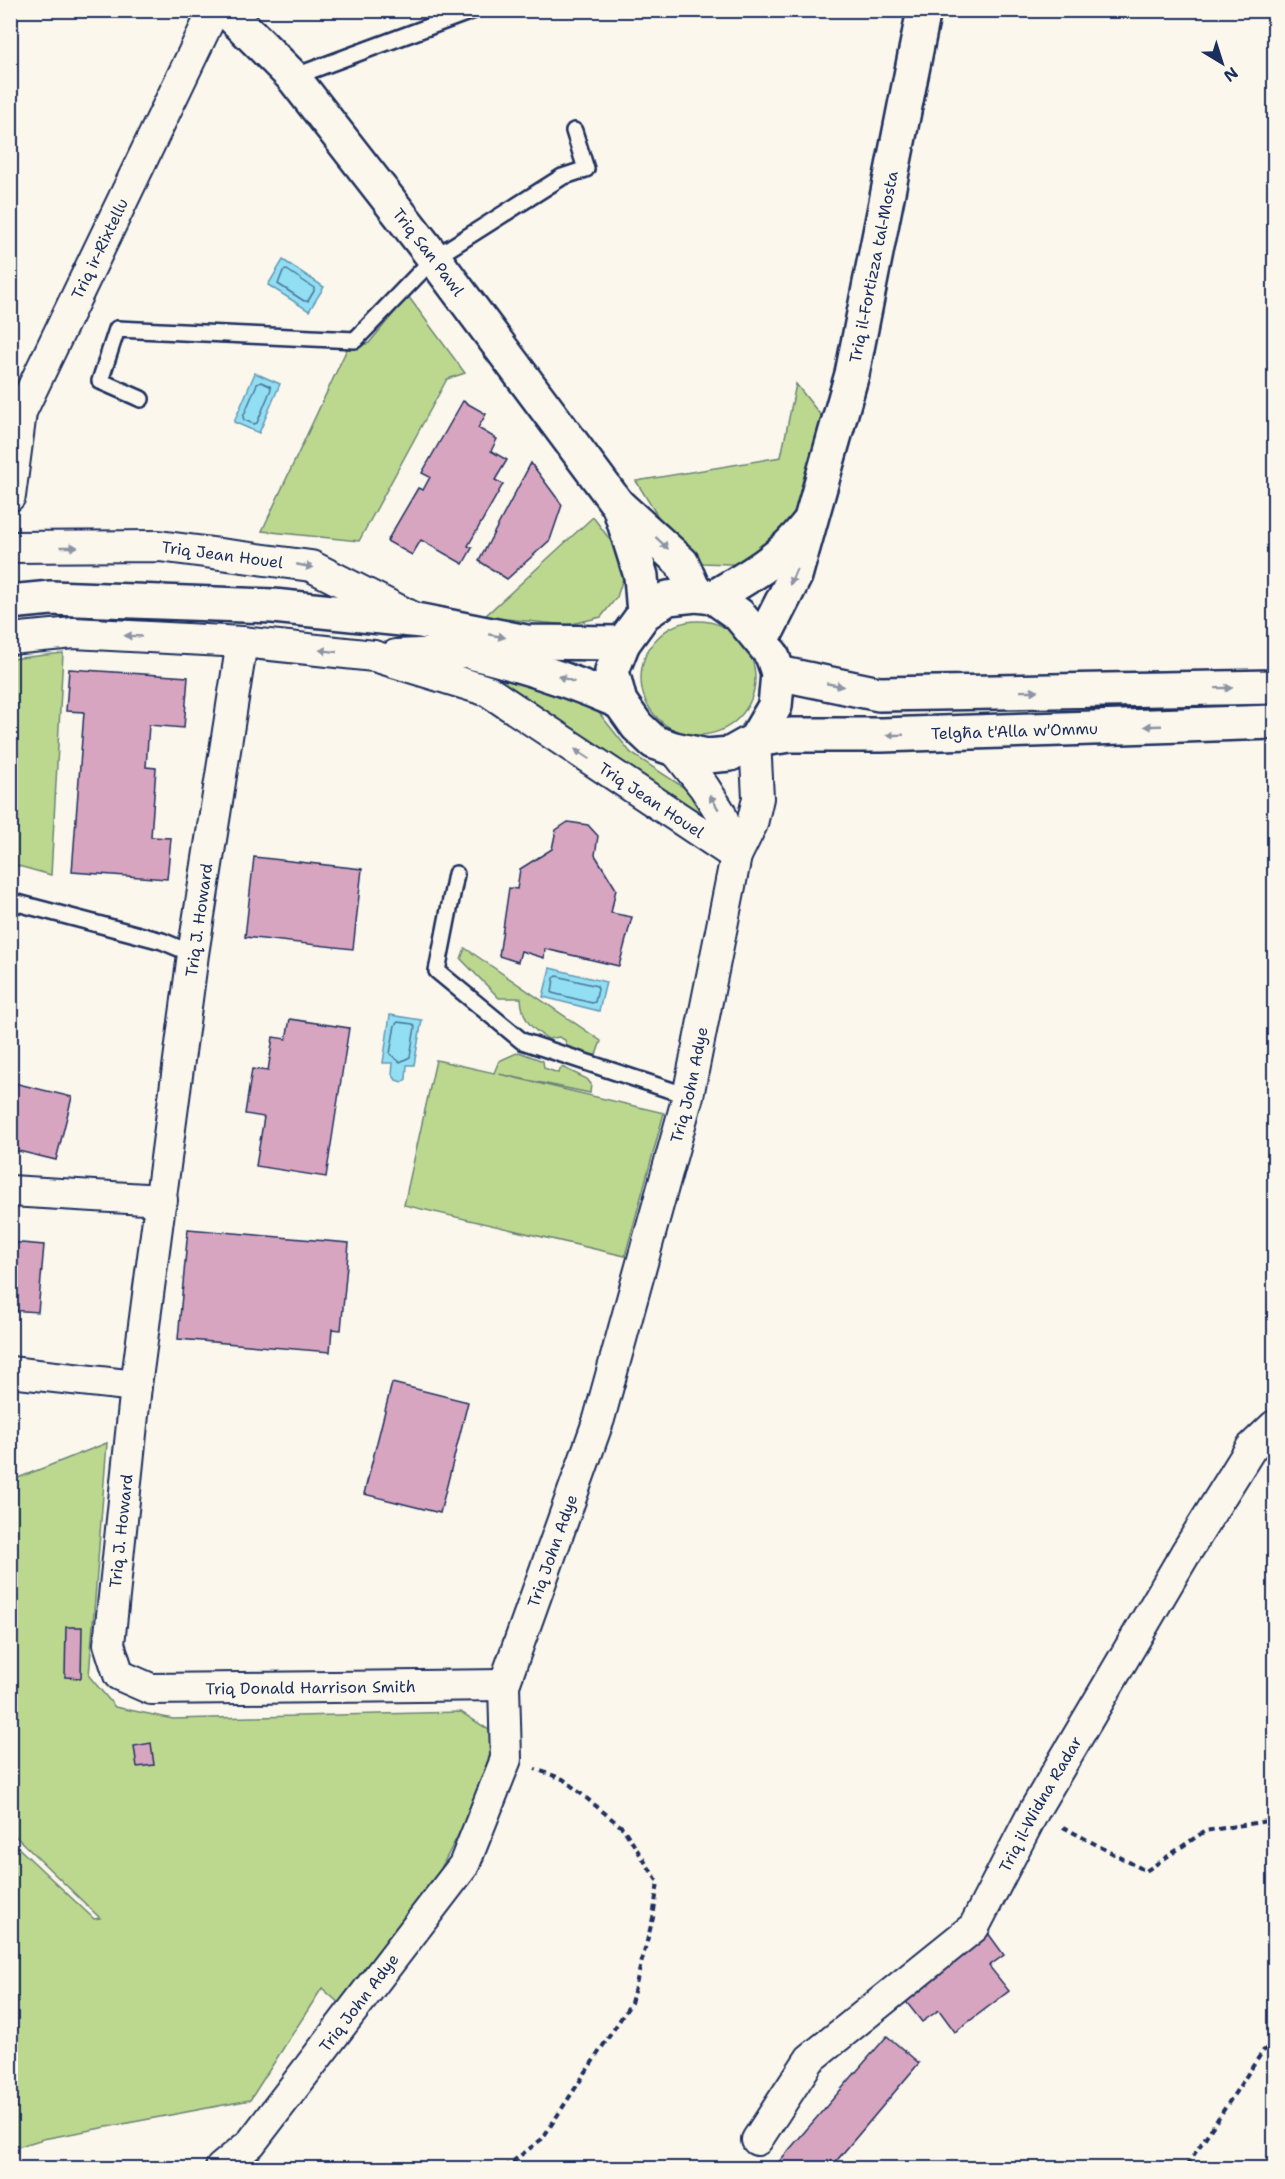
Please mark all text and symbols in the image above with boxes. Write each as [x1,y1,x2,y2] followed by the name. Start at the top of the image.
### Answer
[1192,33,1252,93] north arrow
[1219,62,1242,87] text: N
[844,169,902,365] street label: Triq il-Fortizza tal-Mosta
[66,195,133,303] street label: Triq ir-Rixtellu
[388,203,469,300] street label: Triq San Pawl
[160,536,285,573] street label: Triq Jean Houel
[655,536,669,550] one-way arrow
[59,542,78,552] one-way arrow
[295,562,314,571] one-way arrow
[788,569,798,587] one-way arrow
[124,632,143,641] one-way arrow
[488,632,507,641] one-way arrow
[318,646,337,656] one-way arrow
[557,674,575,684] one-way arrow
[826,681,845,690] one-way arrow
[1214,683,1233,693] one-way arrow
[1019,686,1038,696] one-way arrow
[931,717,1099,744] street label: Telgħa t'Alla w'Ommu
[1144,721,1163,730] one-way arrow
[886,730,905,739] one-way arrow
[574,749,590,760] one-way arrow
[595,757,708,843] street label: Triq Jean Houel
[708,794,719,810] one-way arrow
[181,862,217,978] street label: Triq J. Howard
[665,1025,712,1145] street label: Triq John Adye
[105,1473,137,1589] street label: Triq J. Howard
[522,1491,582,1610] street label: Triq John Adye
[205,1676,416,1699] street label: Triq Donald Harrison Smith
[994,1732,1086,1875] street label: Triq il-Widna Radar
[314,1949,403,2056] street label: Triq John Adye

